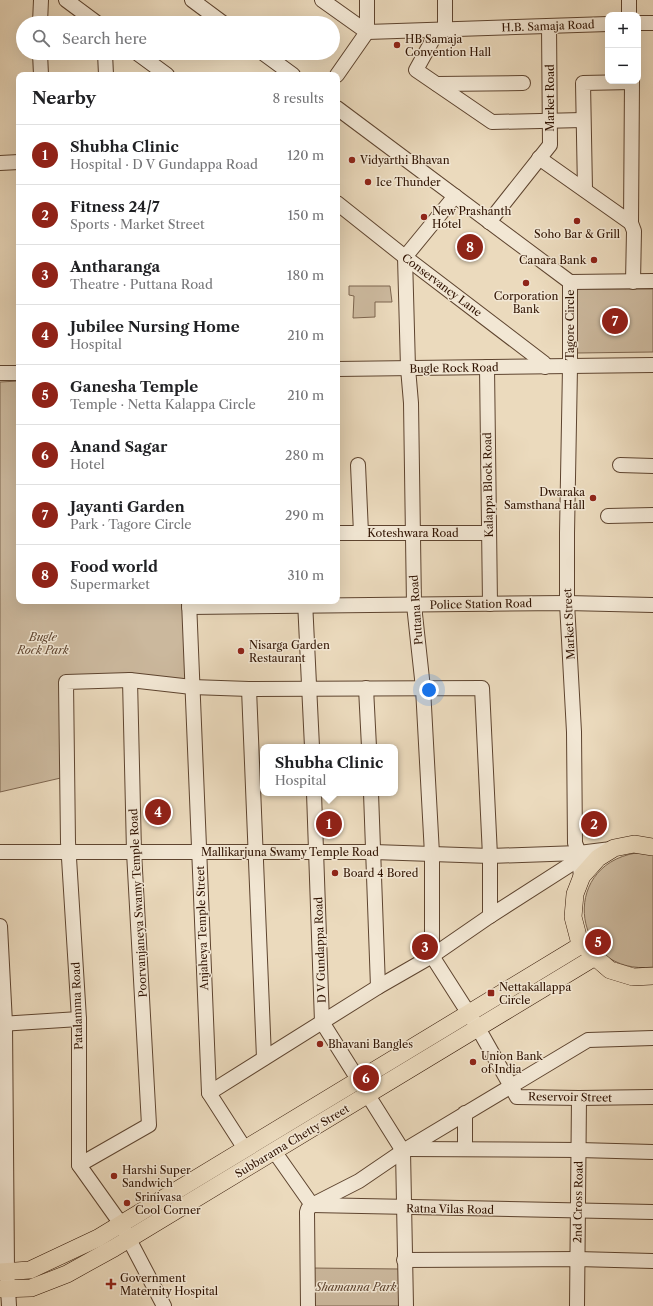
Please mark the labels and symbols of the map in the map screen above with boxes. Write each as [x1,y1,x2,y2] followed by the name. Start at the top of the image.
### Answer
[501,17,595,35] street label: H.B. Samaja Road
[405,32,492,59] place label: HB Samaja Convention Hall
[392,40,402,50] marker: HB Samaja Convention Hall
[543,64,557,132] street label: Market Road
[359,153,450,167] place label: Vidyarthi Bhavan
[347,155,357,165] marker: Vidyarthi Bhavan
[376,175,441,189] place label: Ice Thunder
[363,177,373,187] marker: Ice Thunder
[432,204,511,231] place label: New Prashanth Hotel
[419,212,429,222] marker: New Prashanth Hotel
[572,216,582,226] marker: Soho Bar & Grill
[534,227,621,241] place label: Soho Bar & Grill
[457,232,483,262] pin: 8
[399,250,485,320] street label: Conservancy Lane
[519,253,587,267] place label: Canara Bank
[589,255,599,265] marker: Canara Bank
[521,278,531,288] marker: Corporation Bank
[494,289,558,316] place label: Corporation Bank
[563,290,577,360] street label: Tagore Circle
[602,306,628,336] pin: 7
[409,360,499,376] street label: Bugle Rock Road
[480,432,496,538] street label: Kalappa Block Road
[504,485,586,512] place label: Dwaraka Samsthana Hall
[588,493,598,503] marker: Dwaraka Samsthana Hall
[367,526,459,540] street label: Koteshwara Road
[407,574,425,646] street label: Puttana Road
[560,588,578,660] street label: Market Street
[430,596,533,612] street label: Police Station Road
[16,630,69,657] park label: Bugle Rock Park
[249,638,330,665] place label: Nisarga Garden Restaurant
[236,646,246,656] marker: Nisarga Garden Restaurant
[419,680,439,700] your location
[145,797,171,827] pin: 4
[126,808,150,998] street label: Poorvanjaneya Swamy Temple Road
[316,809,342,839] pin: 1
[581,809,607,839] pin: 2
[201,845,379,859] street label: Mallikarjuna Swamy Temple Road
[193,865,211,992] street label: Anjaheya Temple Street
[343,866,419,880] place label: Board 4 Bored
[330,868,340,878] marker: Board 4 Bored
[311,896,329,1003] street label: D V Gundappa Road
[585,927,611,957] pin: 5
[412,932,438,962] pin: 3
[68,962,86,1050] street label: Patalamma Road
[499,980,571,1007] place label: Nettakallappa Circle
[486,988,496,998] marker: Nettakallappa Circle
[328,1037,413,1051] place label: Bhavani Bangles
[315,1039,325,1049] marker: Bhavani Bangles
[481,1049,543,1076] place label: Union Bank of India
[468,1057,478,1067] marker: Union Bank of India
[353,1063,379,1093] pin: 6
[528,1089,612,1105] street label: Reservoir Street
[232,1101,352,1181] street label: Subbarama Chetty Street
[570,1160,586,1243] street label: 2nd Cross Road
[122,1163,191,1190] place label: Harshi Super Sandwich
[109,1171,119,1181] marker: Harshi Super Sandwich
[135,1190,201,1217] place label: Srinivasa Cool Corner
[122,1198,132,1208] marker: Srinivasa Cool Corner
[406,1201,494,1217] street label: Ratna Vilas Road
[120,1271,219,1298] place label: Government Maternity Hospital
[105,1278,117,1290] marker: Government Maternity Hospital
[315,1280,397,1294] park label: Shamanna Park

